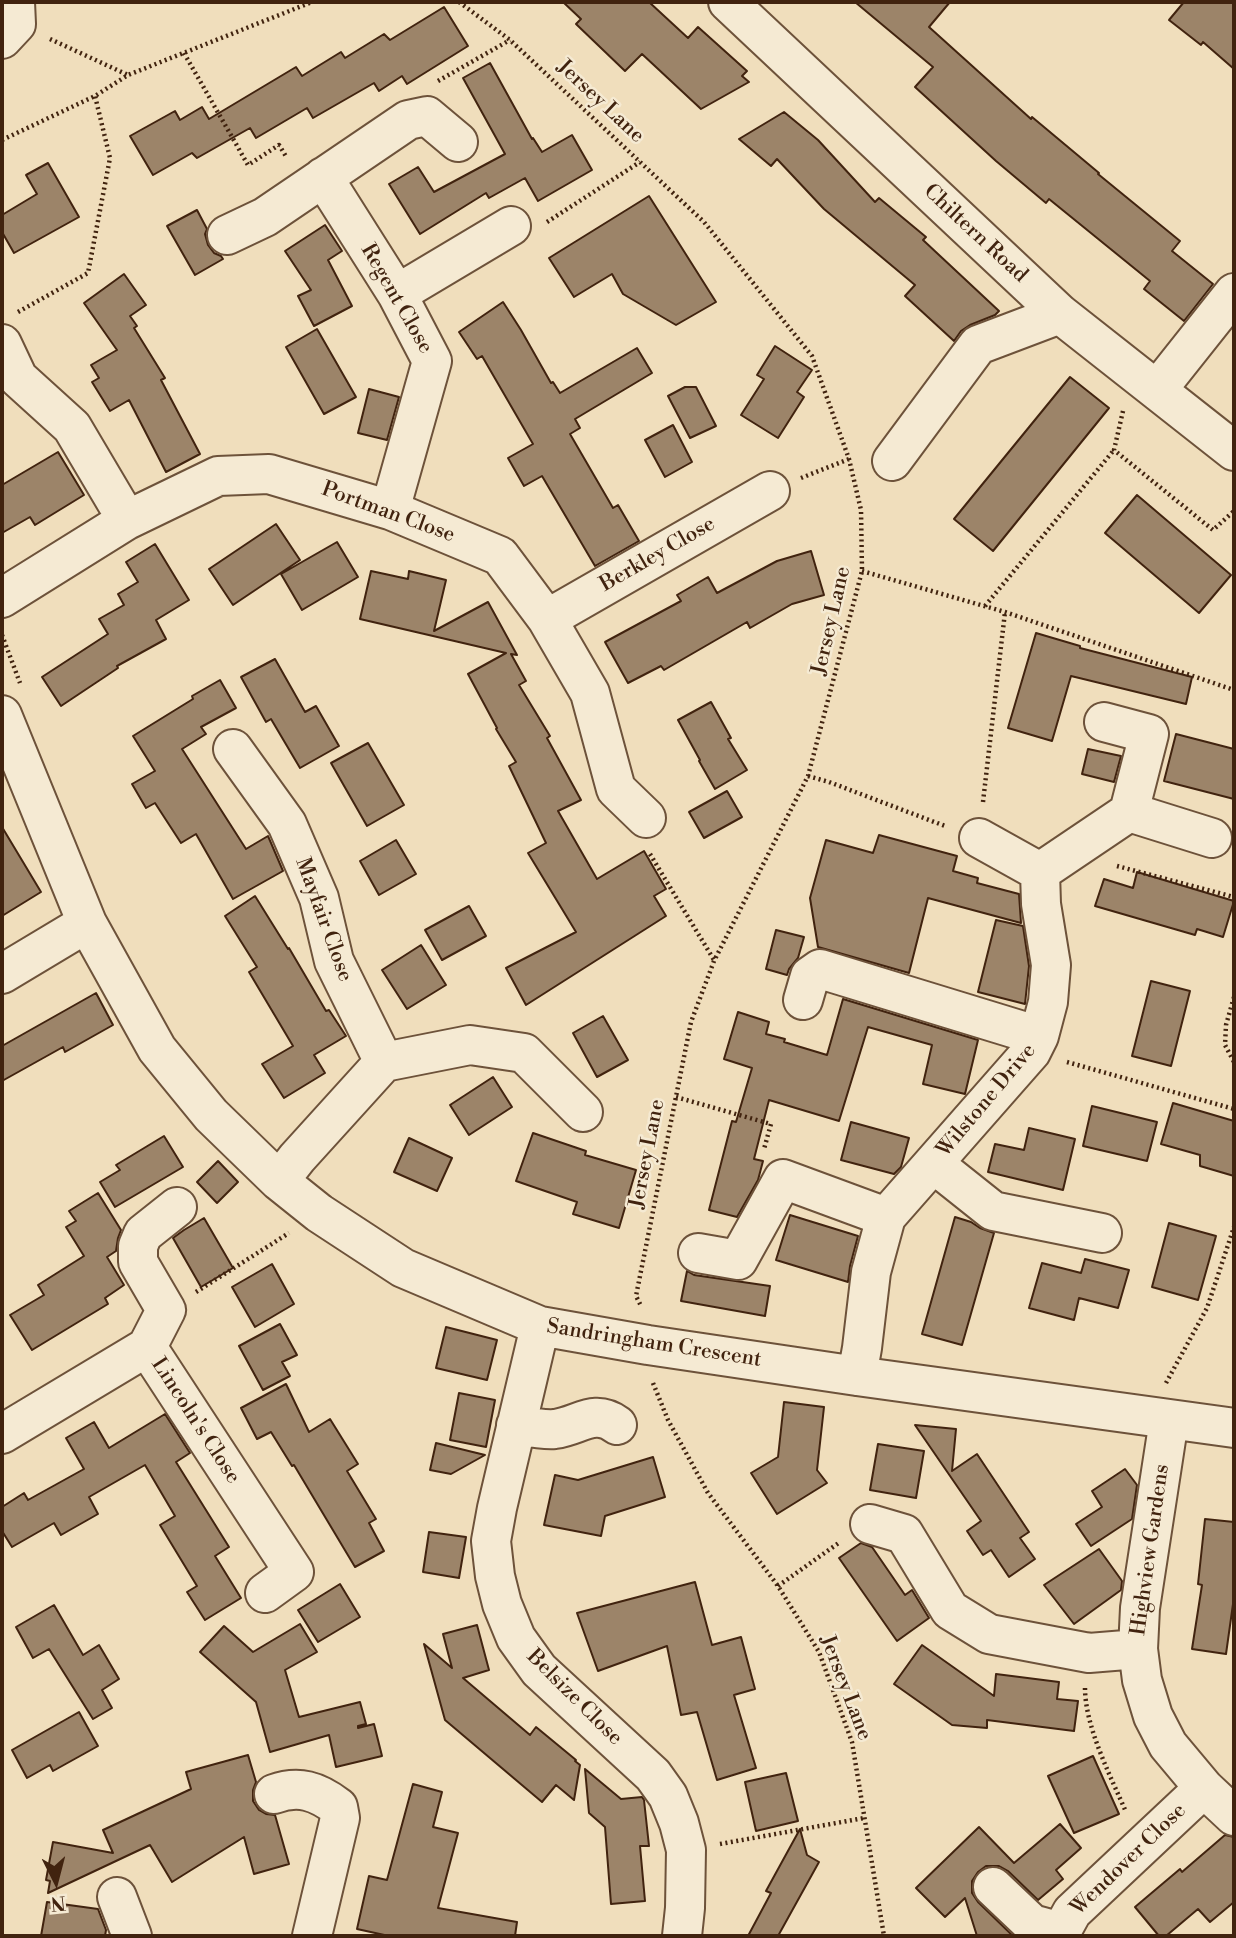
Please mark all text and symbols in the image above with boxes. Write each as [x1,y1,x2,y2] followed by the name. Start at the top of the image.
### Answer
[551,55,649,149] street label: Jersey Lane
[918,179,1032,289] street label: Chiltern Road
[354,240,438,358] street label: Regent Close
[318,477,458,549] street label: Portman Close
[596,512,720,598] street label: Berkley Close
[807,564,857,678] street label: Jersey Lane
[289,855,357,985] street label: Mayfair Close
[932,1039,1042,1163] street label: Wilstone Drive
[625,1097,671,1211] street label: Jersey Lane
[545,1315,763,1373] street label: Sandringham Crescent
[145,1353,245,1489] street label: Lincoln's Close
[1126,1463,1176,1637] street label: Highview Gardens
[813,1632,877,1744] street label: Jersey Lane
[521,1645,627,1751] street label: Belsize Close
[1066,1799,1192,1921] street label: Wendover Close
[21,1847,91,1917] north arrow
[49,1890,67,1916] text: N

